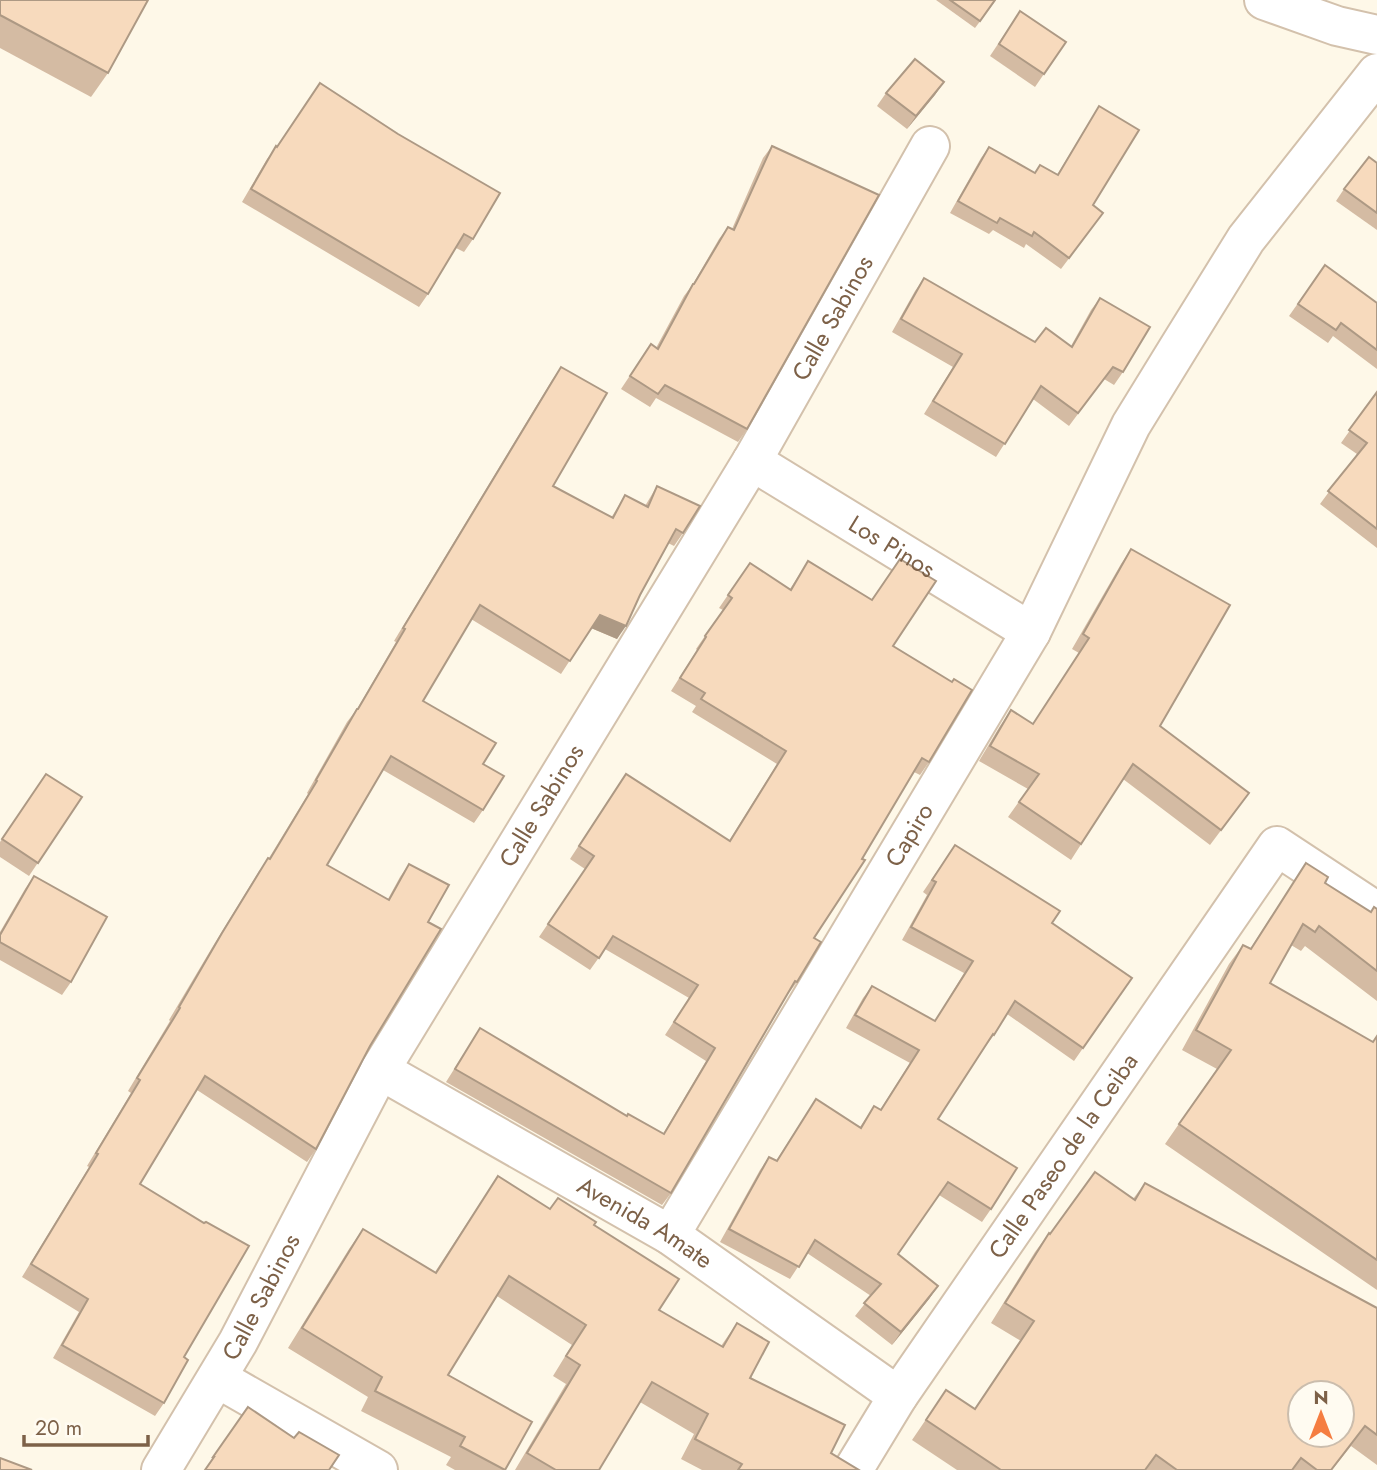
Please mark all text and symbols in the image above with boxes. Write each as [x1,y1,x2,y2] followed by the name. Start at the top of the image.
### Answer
[783,249,882,387] street label: Calle Sabinos
[842,506,942,586] street label: Los Pinos
[490,737,592,874] street label: Calle Sabinos
[876,796,942,873] street label: Capiro
[980,1046,1146,1266] street label: Calle Paseo de la Ceiba
[571,1168,720,1277] street label: Avenida Amate
[213,1227,309,1367] street label: Calle Sabinos
[1286,1379,1356,1449] north arrow
[1313,1384,1329,1411] text: N
[24,1404,149,1448] scale bar
[35,1413,82,1443] text: 20 m

